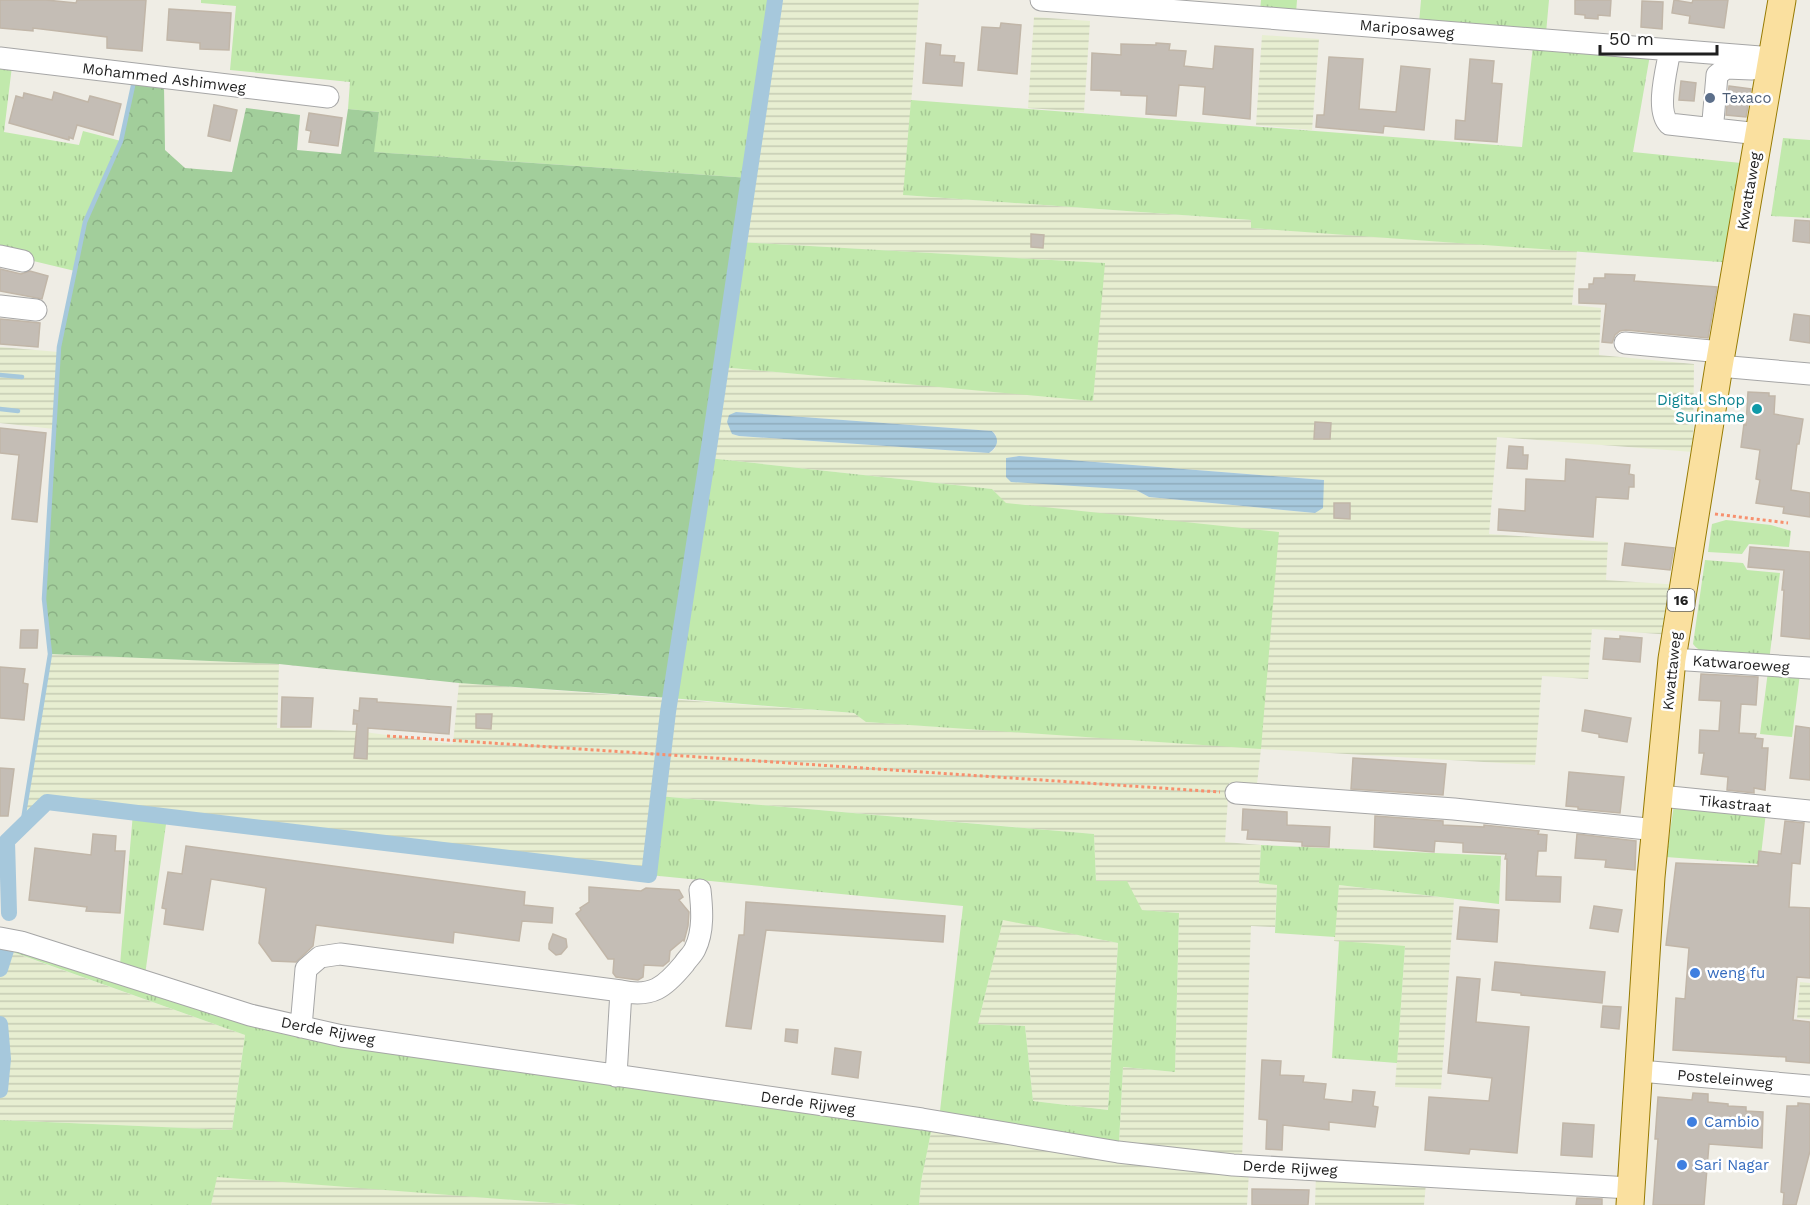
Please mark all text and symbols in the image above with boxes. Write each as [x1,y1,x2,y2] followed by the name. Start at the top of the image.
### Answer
[1359,16,1455,42] street label: Mariposaweg
[1600,18,1717,56] scale bar
[1609,28,1654,49] text: 50 m
[81,59,247,97] street label: Mohammed Ashimweg
[1722,89,1772,107] place label: Texaco
[1703,91,1717,105] marker: Texaco
[1733,151,1765,231] street label: Kwattaweg
[1657,391,1745,426] place label: Digital Shop Suriname
[1750,402,1764,416] marker: Digital Shop Suriname
[1668,589,1694,611] road number: 16
[1659,631,1685,711] street label: Kwattaweg
[1692,652,1790,676] street label: Katwaroeweg
[1698,791,1773,817] street label: Tikastraat
[1707,964,1765,982] place label: weng fu
[1688,966,1702,980] marker: weng fu
[279,1013,377,1049] street label: Derde Rijweg
[1676,1066,1774,1092] street label: Posteleinweg
[760,1087,856,1119] street label: Derde Rijweg
[1704,1113,1759,1131] place label: Cambio
[1685,1115,1699,1129] marker: Cambio
[1694,1156,1769,1174] place label: Sari Nagar
[1242,1157,1338,1179] street label: Derde Rijweg
[1675,1158,1689,1172] marker: Sari Nagar

